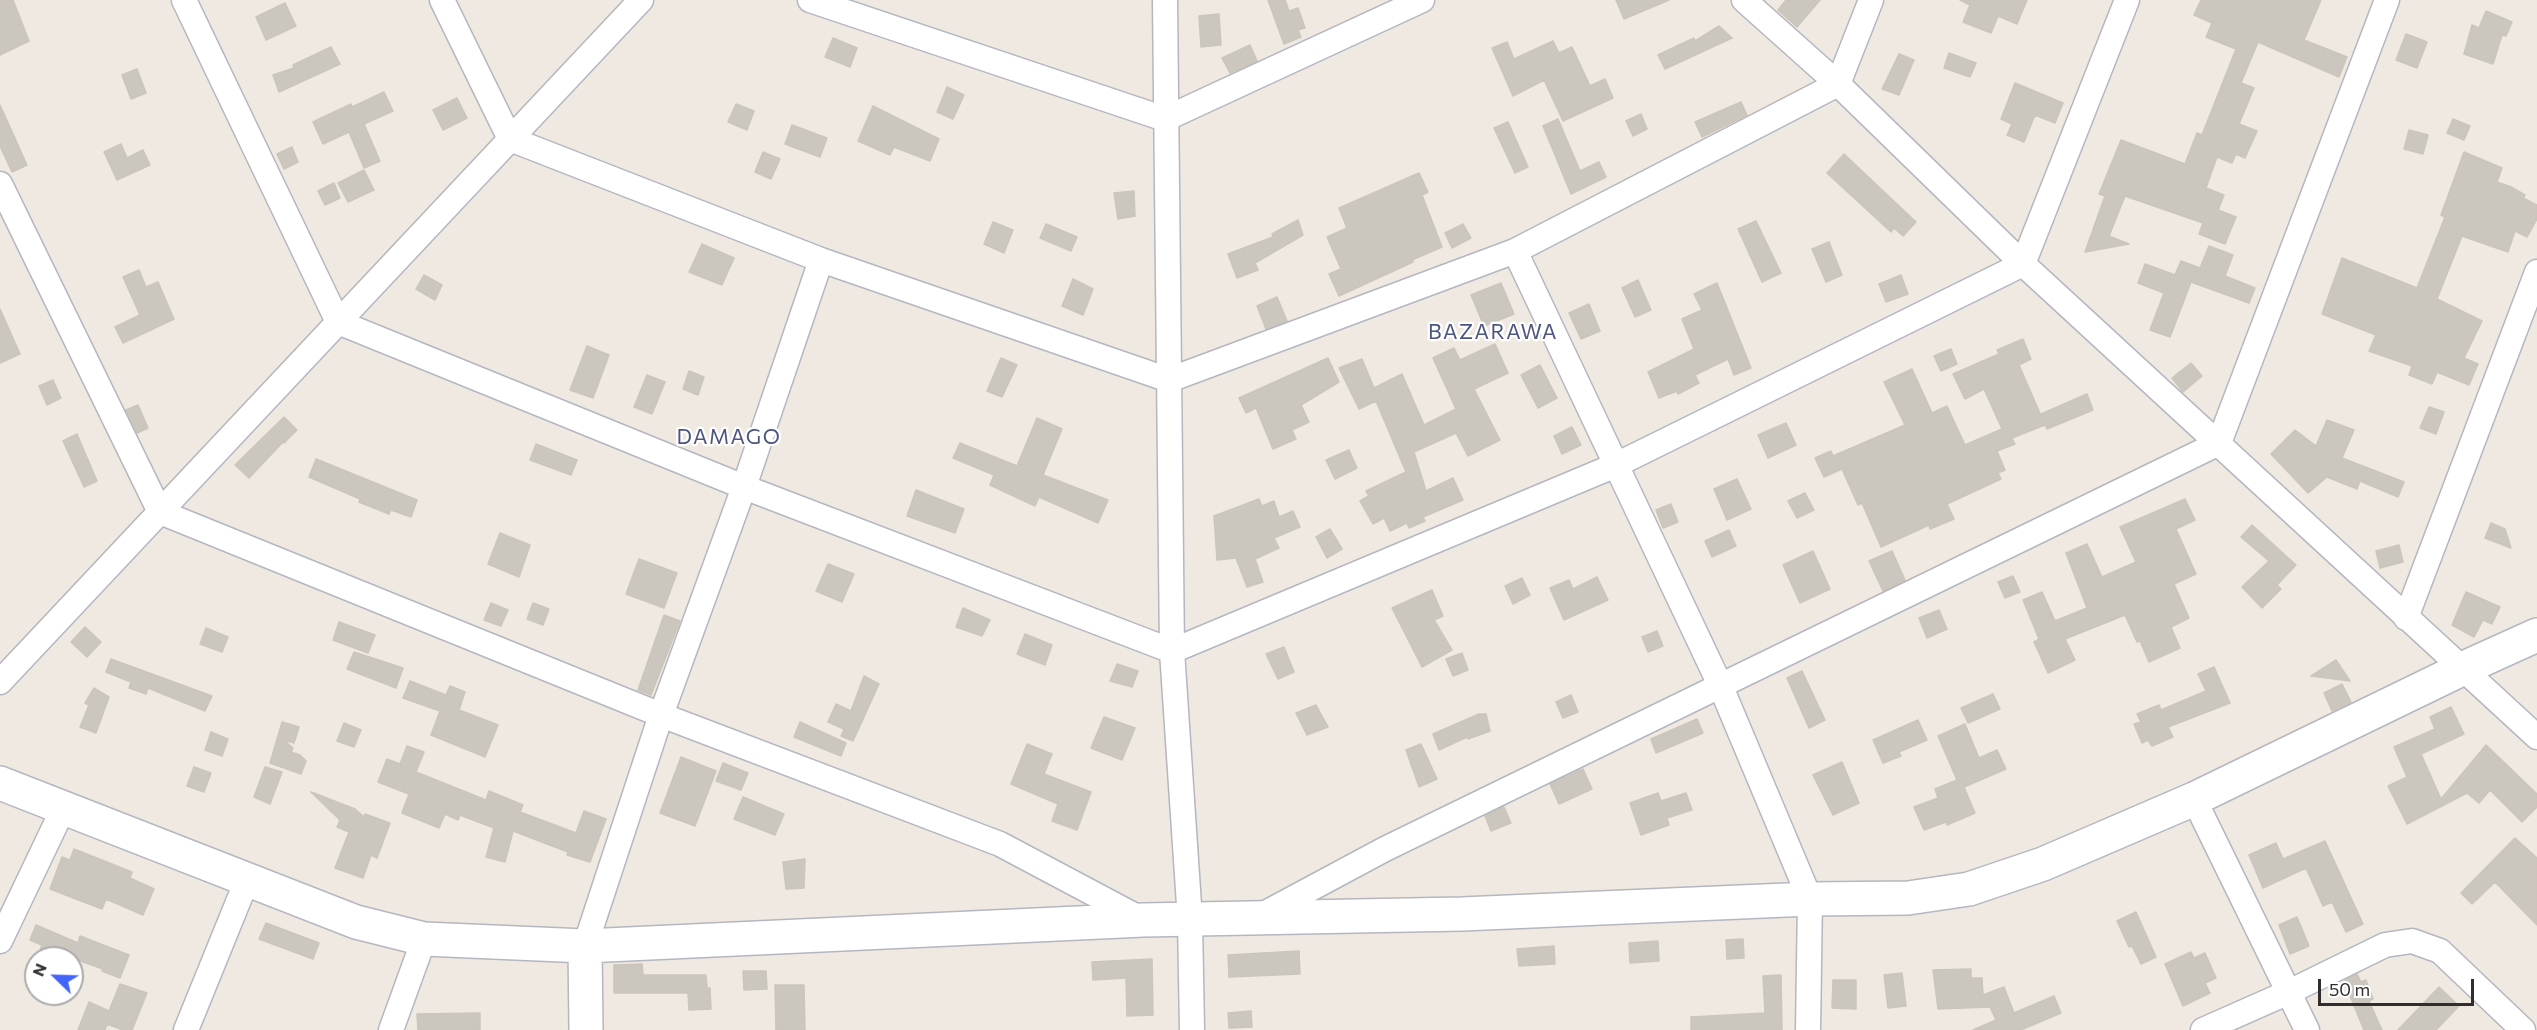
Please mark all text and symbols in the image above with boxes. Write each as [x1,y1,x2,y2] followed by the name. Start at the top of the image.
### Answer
[1428,319,1558,345] district label: BAZARAWA
[677,424,781,450] district label: DAMAGO
[24,946,84,1006] north arrow
[28,960,50,979] text: N
[2321,967,2477,1005] scale bar
[2329,978,2370,1000] text: 50 m

